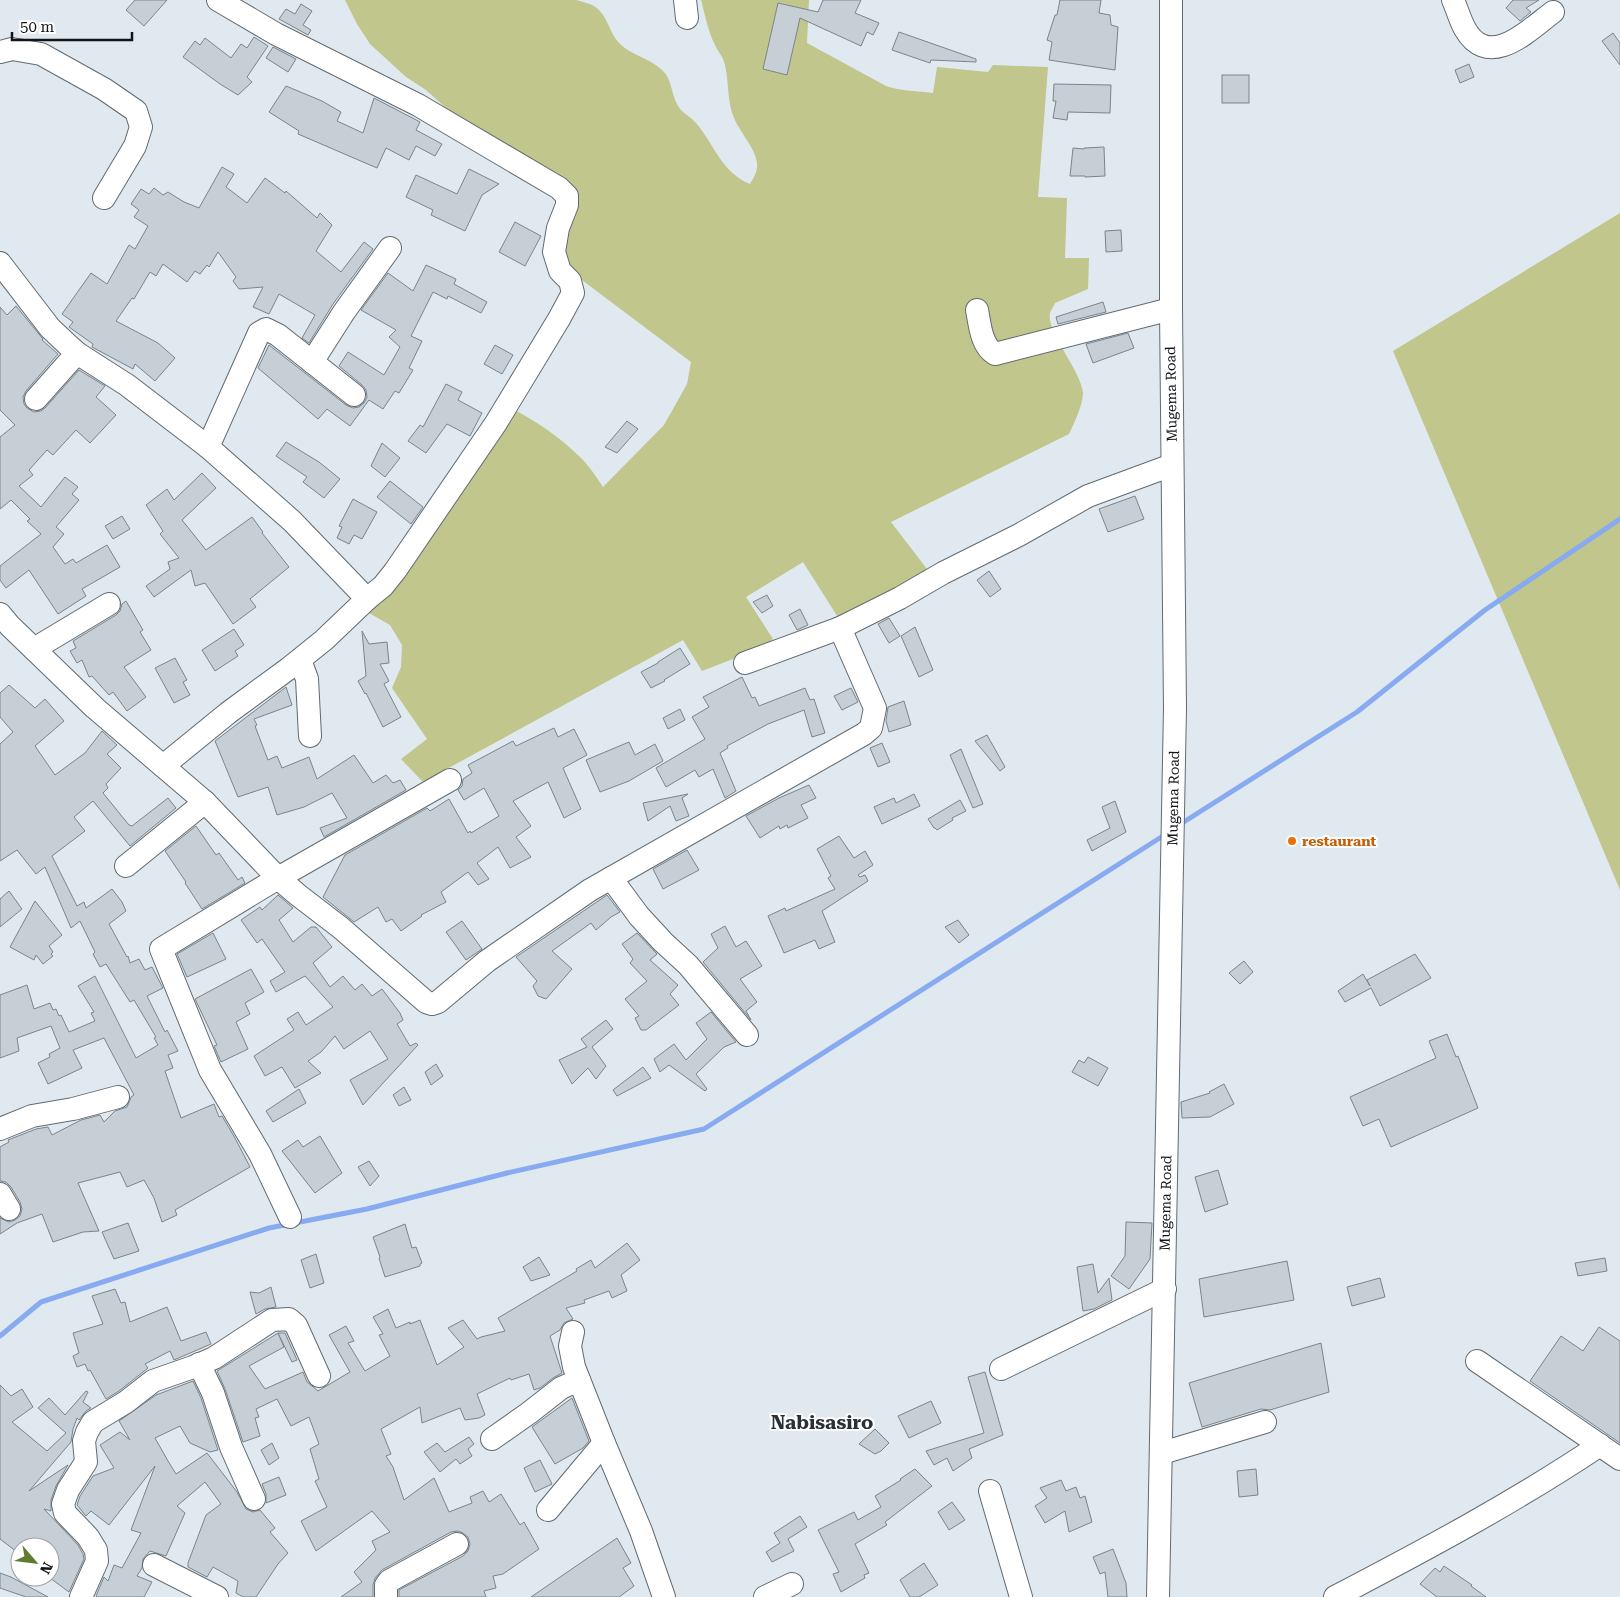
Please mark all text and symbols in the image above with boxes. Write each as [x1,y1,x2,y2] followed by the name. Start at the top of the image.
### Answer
[12,10,132,42] scale bar
[20,18,55,36] text: 50 m
[1162,346,1180,442] street label: Mugema Road
[1164,750,1182,846] street label: Mugema Road
[1302,833,1377,849] place label: restaurant
[1286,835,1298,847] marker: restaurant
[1157,1155,1174,1251] street label: Mugema Road
[771,1411,873,1434] district label: Nabisasiro
[10,1537,60,1587] north arrow
[37,1560,56,1577] text: N

